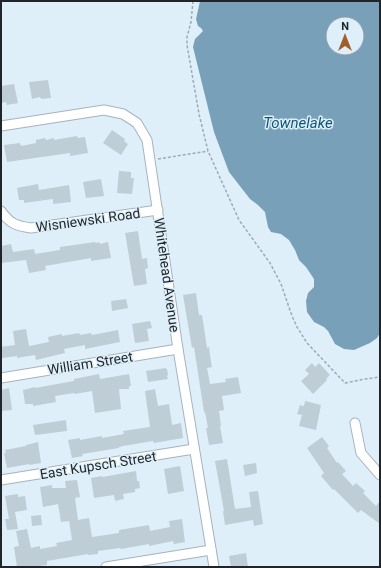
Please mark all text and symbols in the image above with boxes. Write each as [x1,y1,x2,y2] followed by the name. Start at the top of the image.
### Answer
[325,16,365,56] north arrow
[341,20,349,33] text: N
[263,114,333,132] water label: Townelake
[35,205,141,235] street label: Wisniewski Road
[151,217,183,333] street label: Whitehead Avenue
[46,348,134,378] street label: William Street
[39,448,158,482] street label: East Kupsch Street

